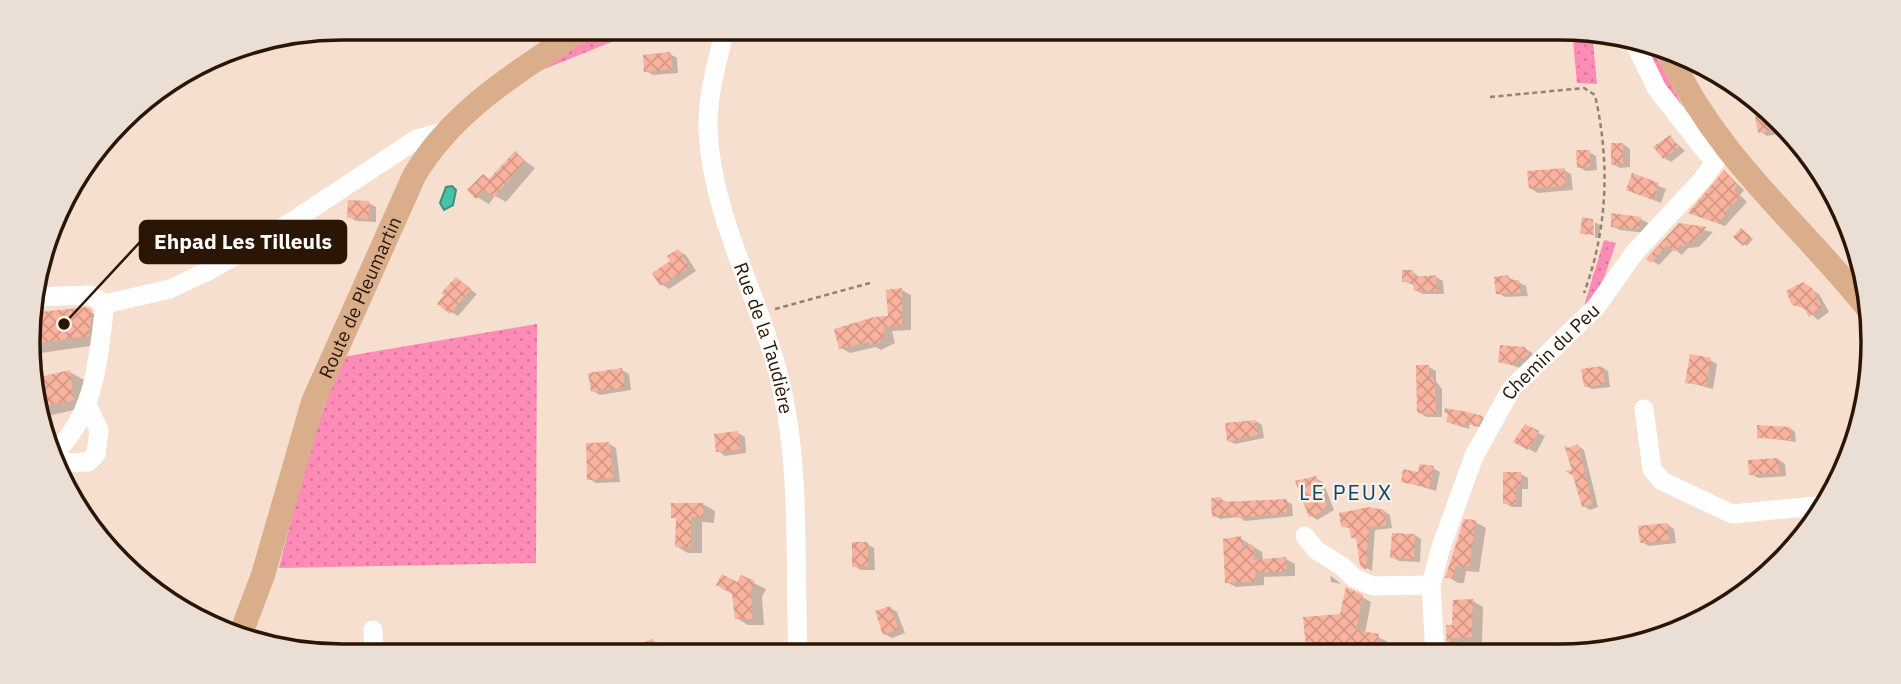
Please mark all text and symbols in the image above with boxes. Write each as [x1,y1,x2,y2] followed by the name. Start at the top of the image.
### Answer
[313,213,406,382] street label: Route de Pleumartin
[140,221,346,263] callout: Ehpad Les Tilleuls
[154,227,332,255] text: Ehpad Les Tilleuls
[729,259,798,416] street label: Rue de la Taudière
[1496,298,1605,404] street label: Chemin du Peu
[1299,478,1393,506] district label: LE PEUX

